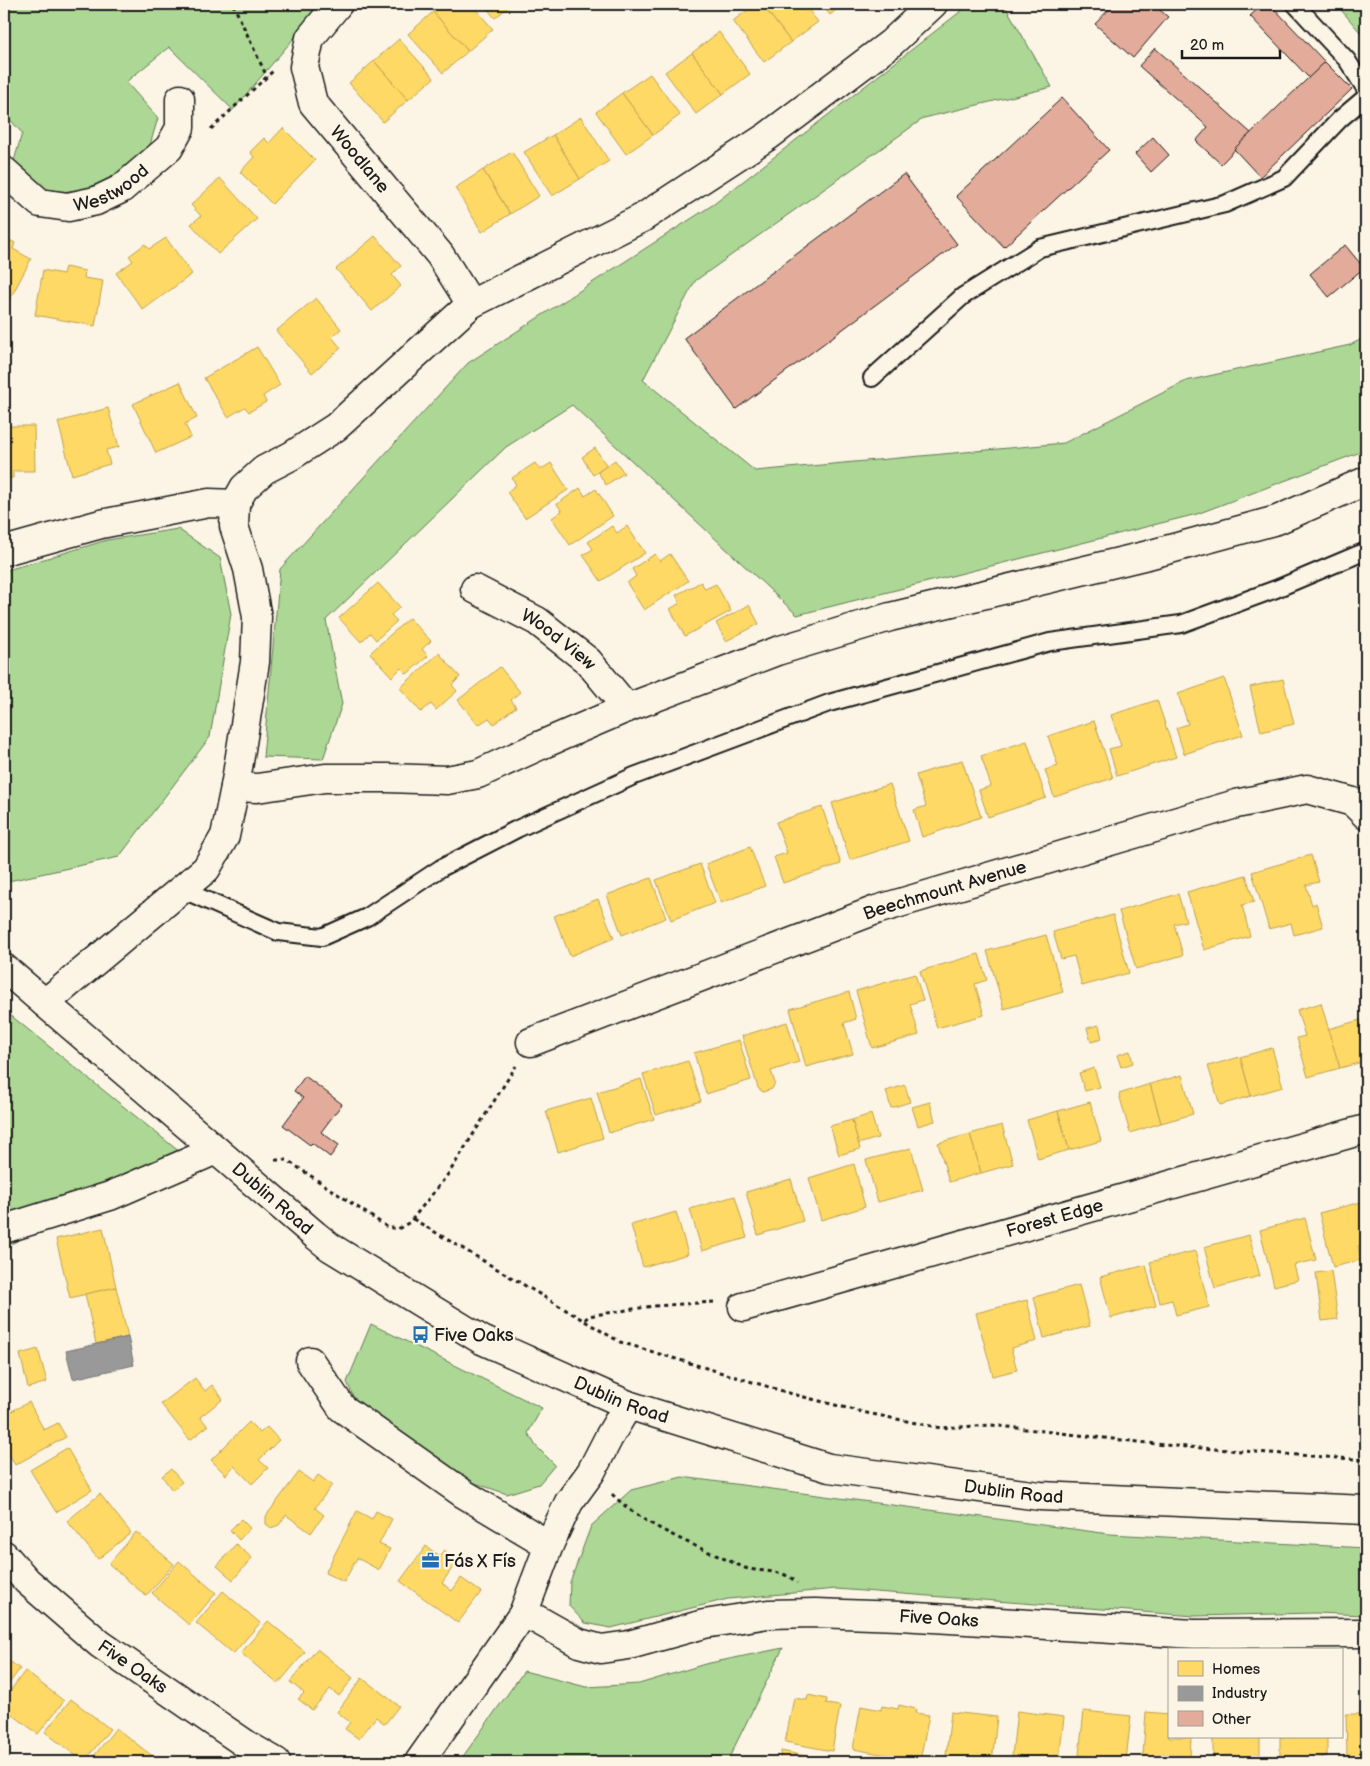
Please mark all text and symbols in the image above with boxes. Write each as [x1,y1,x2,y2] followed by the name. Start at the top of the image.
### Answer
[1182,28,1280,60] scale bar
[1190,36,1224,55] text: 20 m
[326,121,394,197] street label: Woodlane
[72,160,153,216] street label: Westwood
[518,604,601,674] street label: Wood View
[860,856,1029,924] street label: Beechmount Avenue
[228,1158,317,1239] street label: Dublin Road
[1004,1194,1106,1242] street label: Forest Edge
[410,1325,430,1345] bus stop icon: Five Oaks
[434,1325,514,1346] place label: Five Oaks
[571,1372,671,1428] street label: Dublin Road
[963,1476,1064,1507] street label: Dublin Road
[420,1551,440,1571] office icon: Fás X Fís
[444,1551,516,1572] place label: Fás X Fís
[898,1605,979,1631] street label: Five Oaks
[94,1635,172,1698] street label: Five Oaks
[1168,1648,1342,1738] legend
[1212,1660,1261,1679] text: Homes
[1212,1684,1267,1703] text: Industry
[1212,1710,1251,1729] text: Other

